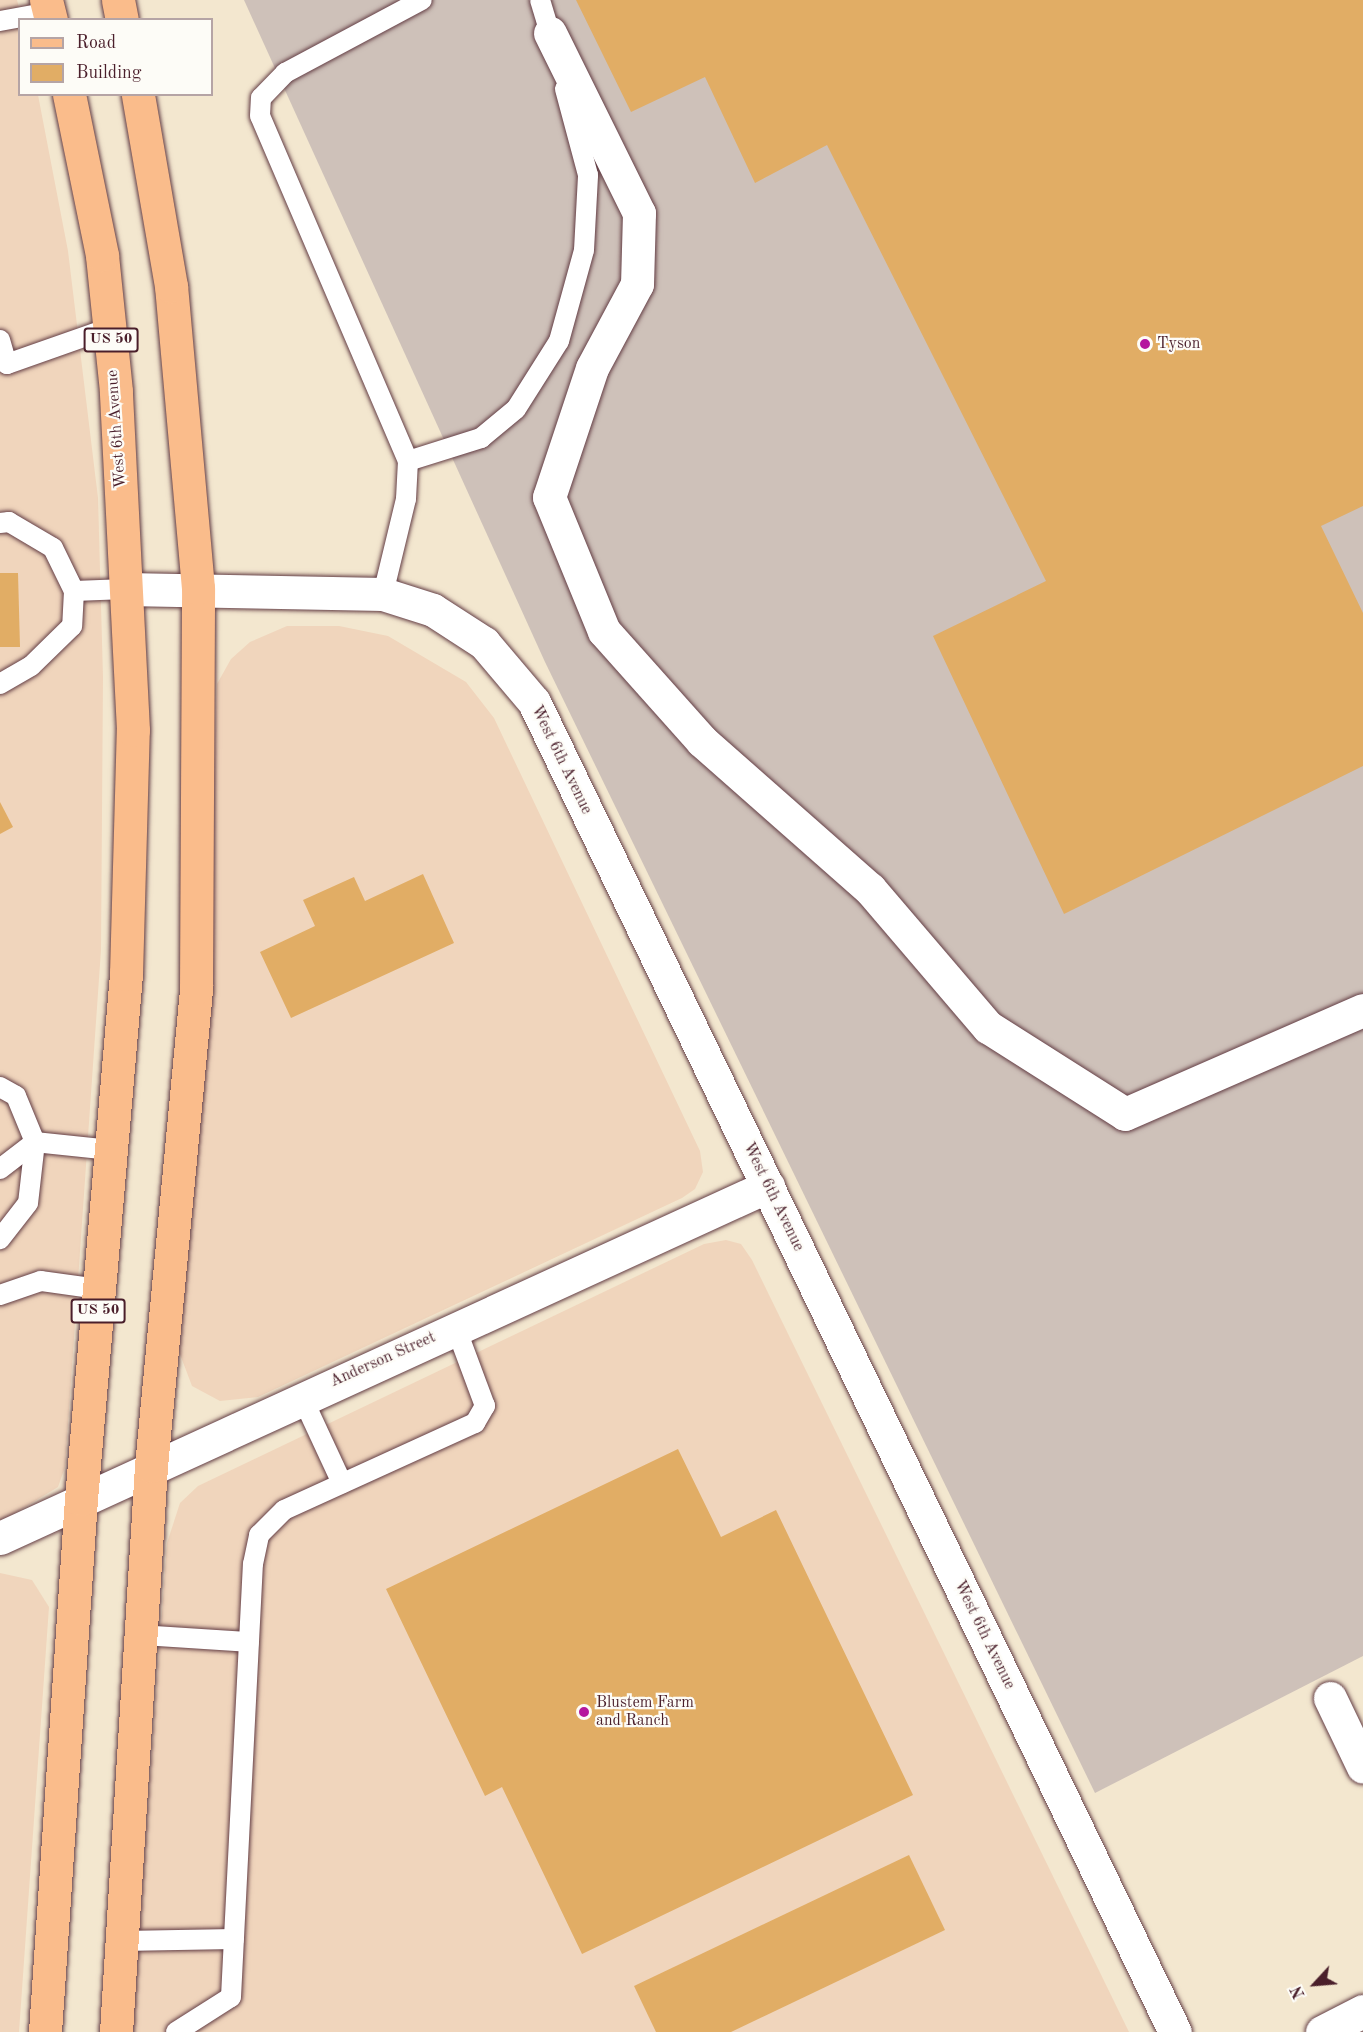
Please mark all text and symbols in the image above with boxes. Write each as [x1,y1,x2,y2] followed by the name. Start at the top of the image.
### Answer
[18,18,213,96] legend
[76,34,116,52] text: Road
[76,64,141,82] text: Building
[82,328,140,352] road number: US 50
[1157,334,1200,354] place label: Tyson
[1138,337,1152,351] marker: Tyson
[103,369,131,489] street label: West 6th Avenue
[526,702,596,818] street label: West 6th Avenue
[738,1139,808,1255] street label: West 6th Avenue
[70,1299,126,1323] road number: US 50
[327,1328,439,1392] street label: Anderson Street
[949,1577,1019,1693] street label: West 6th Avenue
[596,1693,694,1731] place label: Blustem Farm and Ranch
[577,1705,591,1719] marker: Blustem Farm and Ranch
[1285,1954,1345,2014] north arrow
[1289,1983,1309,2001] text: N

